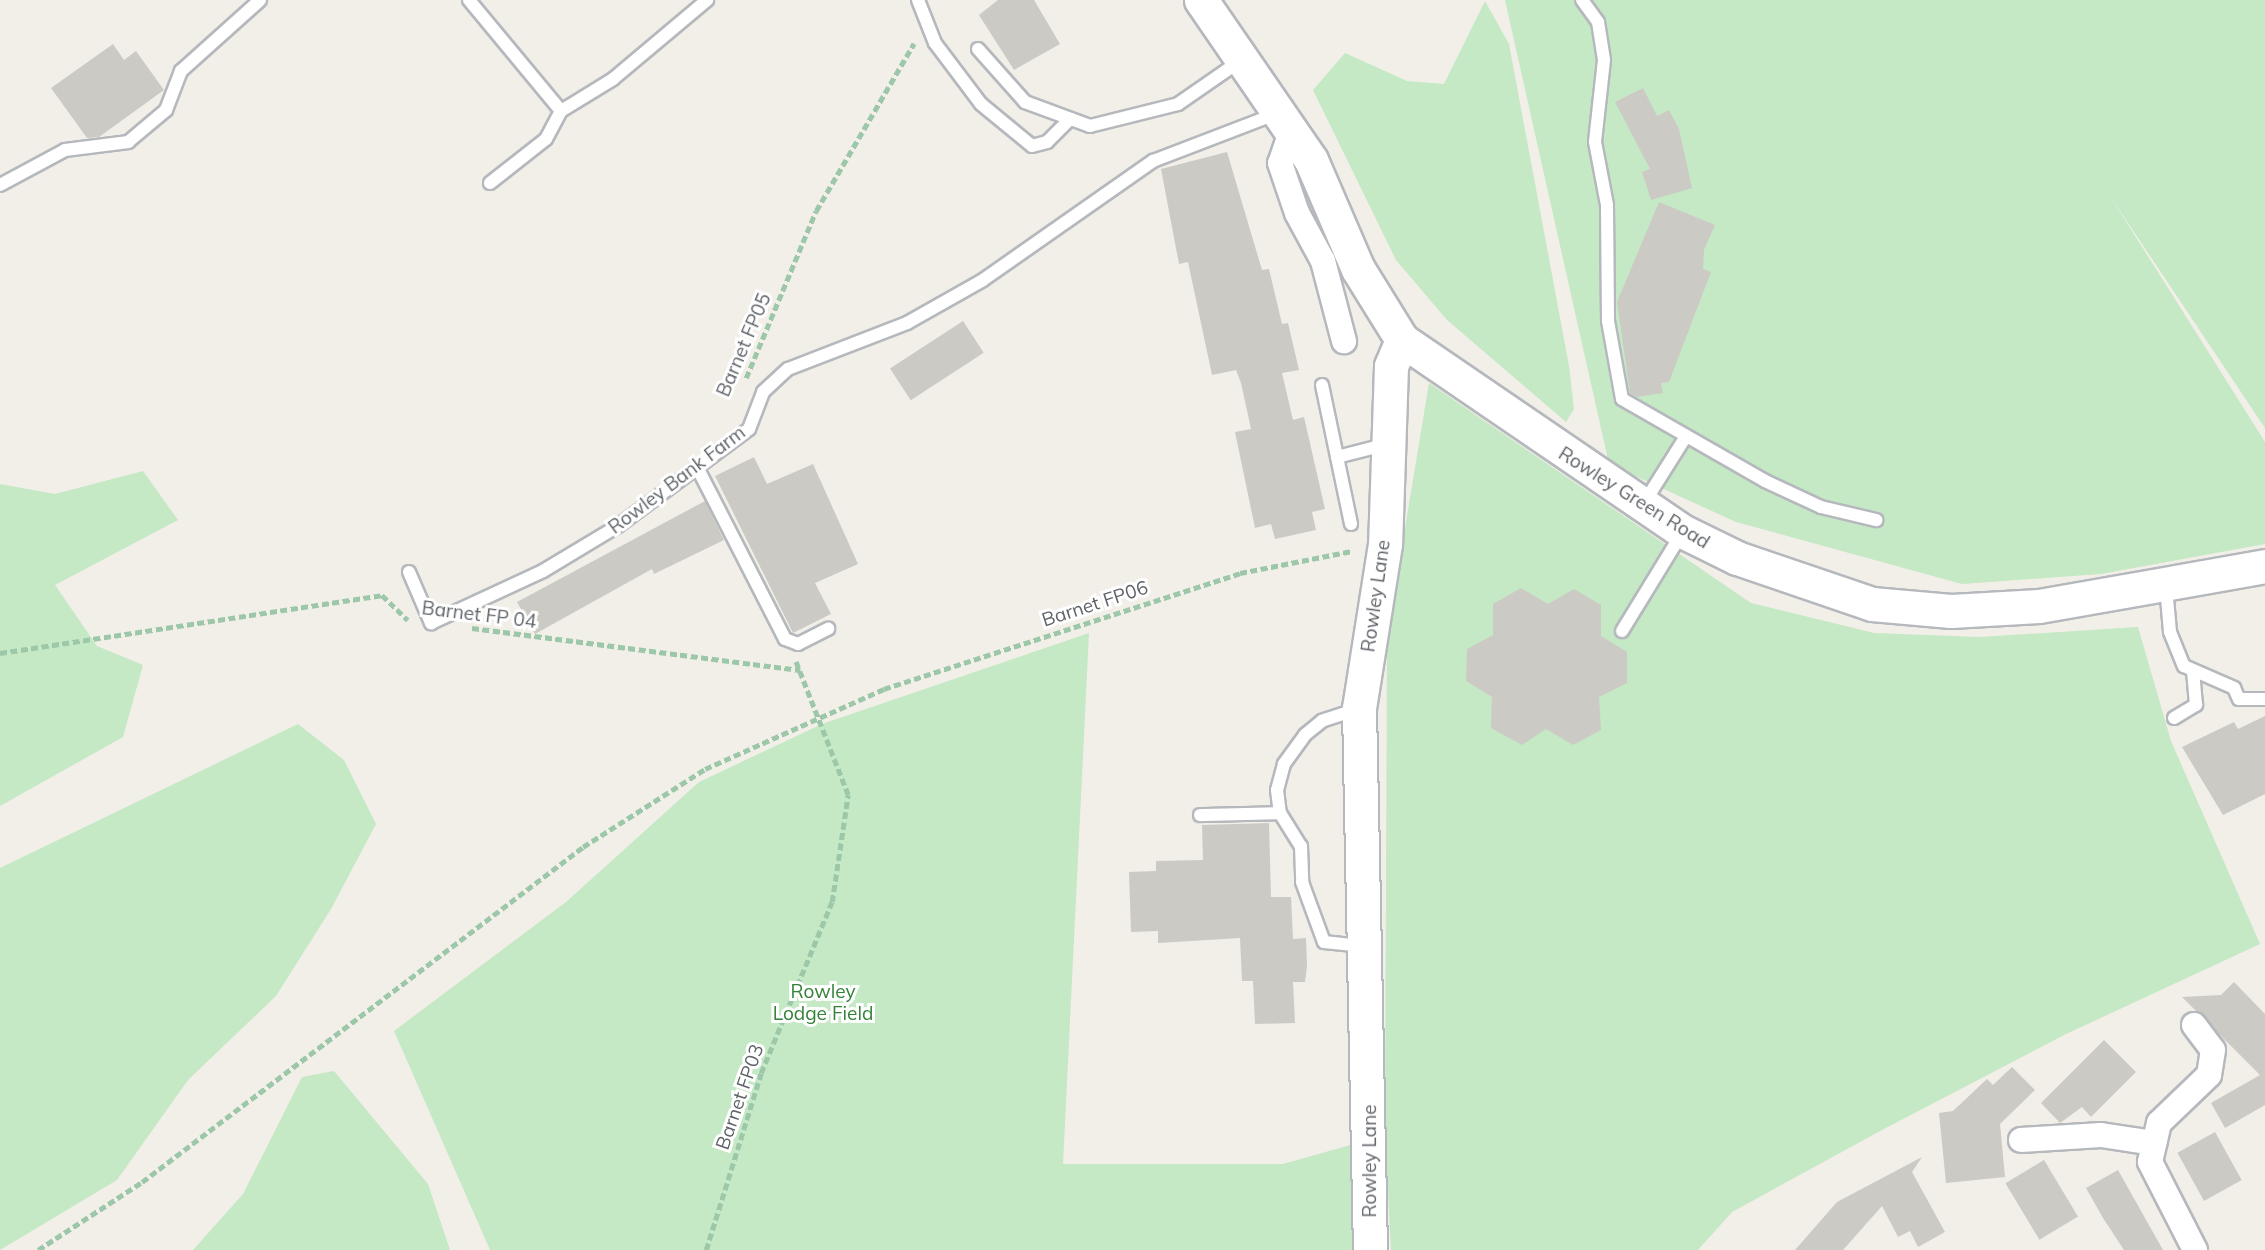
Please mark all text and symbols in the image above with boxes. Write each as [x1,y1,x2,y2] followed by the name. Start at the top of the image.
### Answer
[712,290,776,400] street label: Barnet FP05
[604,421,750,539] street label: Rowley Bank Farm
[1554,442,1714,554] street label: Rowley Green Road
[1357,538,1395,654] street label: Rowley Lane
[1039,576,1151,632] street label: Barnet FP06
[420,597,538,633] street label: Barnet FP 04
[773,981,873,1025] park label: Rowley Lodge Field
[711,1041,769,1153] street label: Barnet FP03
[1359,1104,1381,1218] street label: Rowley Lane

